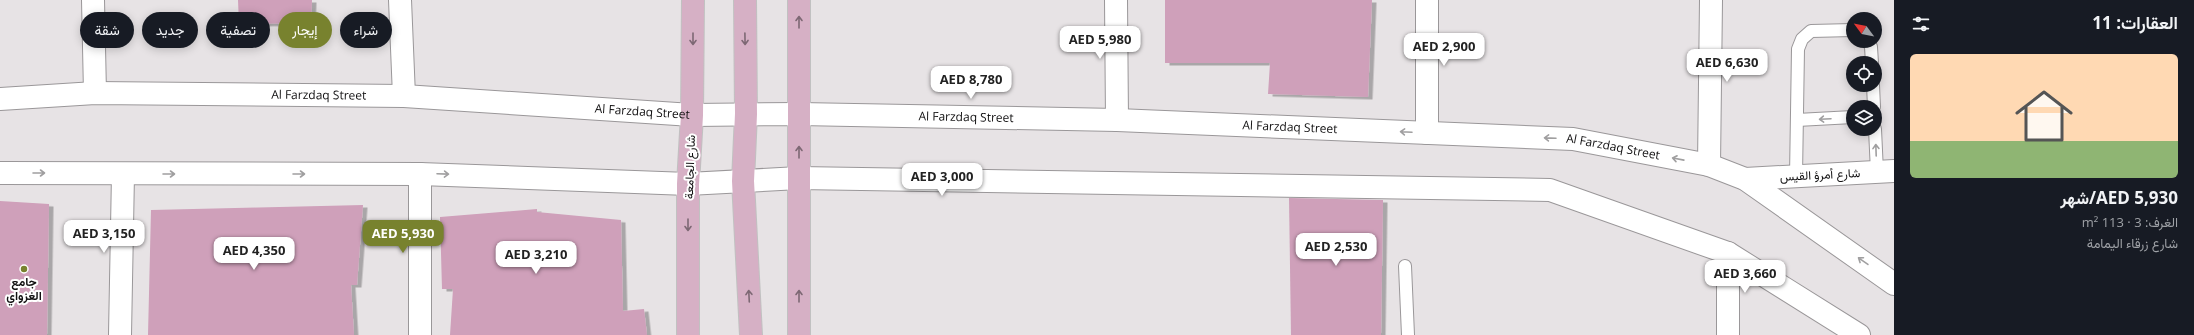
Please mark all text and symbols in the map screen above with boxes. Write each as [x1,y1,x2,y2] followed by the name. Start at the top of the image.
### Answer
[2092,11,2178,34] text: العقارات: 11
[80,12,134,48] chip: شقة
[142,12,198,48] chip: جديد
[206,12,270,48] chip: تصفية
[278,12,332,48] chip: إيجار
[340,12,392,48] chip: شراء
[1846,12,1882,48] north arrow
[1846,12,1882,136] map controls
[1910,13,1932,35] icon: filters
[795,16,803,29] one-way arrow
[1054,26,1146,60] pin: AED 5,980
[1069,30,1131,48] text: AED 5,980
[689,32,697,45] one-way arrow
[741,32,749,45] one-way arrow
[1398,33,1490,67] pin: AED 2,900
[1413,37,1475,55] text: AED 2,900
[1681,49,1773,83] pin: AED 6,630
[1696,53,1758,71] text: AED 6,630
[1846,56,1882,92] button: locate
[925,66,1017,100] pin: AED 8,780
[940,70,1002,88] text: AED 8,780
[2008,80,2080,152] icon: home
[271,86,366,104] street label: Al Farzdaq Street
[594,100,690,123] street label: Al Farzdaq Street
[1846,100,1882,136] button: layers
[918,107,1014,126] street label: Al Farzdaq Street
[1819,115,1832,123] one-way arrow
[1242,116,1338,137] street label: Al Farzdaq Street
[1400,129,1413,136] one-way arrow
[1566,130,1661,163] street label: Al Farzdaq Street
[680,135,700,199] street label: شارع الجامعة
[1544,135,1557,142] one-way arrow
[1872,144,1879,157] one-way arrow
[795,146,803,159] one-way arrow
[1672,154,1685,162] one-way arrow
[896,163,988,197] pin: AED 3,000
[1779,164,1861,186] street label: شارع أمرؤ القيس
[911,167,973,185] text: AED 3,000
[32,170,45,177] one-way arrow
[162,170,175,178] one-way arrow
[292,170,305,178] one-way arrow
[436,171,449,178] one-way arrow
[2060,186,2178,209] text: AED 5,930/شهر
[2082,213,2178,231] text: الغرف: 3 · 113 m²
[684,218,692,231] one-way arrow
[58,220,150,254] pin: AED 3,150
[357,220,449,254] pin: AED 5,930
[73,224,135,242] text: AED 3,150
[372,224,434,242] text: AED 5,930
[1290,233,1382,267] pin: AED 2,530
[2087,234,2178,252] text: شارع زرقاء اليمامة
[208,237,300,271] pin: AED 4,350
[1305,237,1367,255] text: AED 2,530
[223,241,285,259] text: AED 4,350
[490,241,582,275] pin: AED 3,210
[505,245,567,263] text: AED 3,210
[1857,257,1868,265] one-way arrow
[1699,260,1791,294] pin: AED 3,660
[19,264,29,274] marker: جامع الغزواي
[1714,264,1776,282] text: AED 3,660
[6,273,42,306] place label: جامع الغزواي
[745,290,753,303] one-way arrow
[795,290,803,303] one-way arrow

